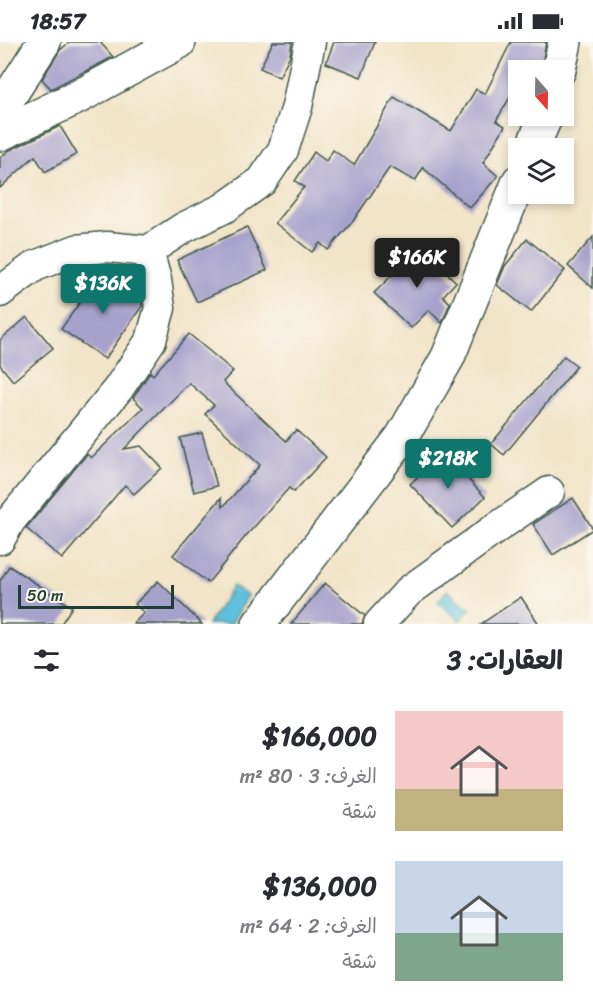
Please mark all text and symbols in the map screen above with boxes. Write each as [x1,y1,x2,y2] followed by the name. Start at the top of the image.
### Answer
[30,2,85,41] text: 18:57
[508,60,574,126] north arrow
[508,60,574,204] map controls
[508,138,574,204] button: layers
[375,238,459,289] pin: $166K
[389,240,445,275] text: $166K
[61,264,145,315] pin: $136K
[75,266,131,301] text: $136K
[406,439,490,490] pin: $218K
[419,441,477,476] text: $218K
[27,581,63,610] text: 50 m
[18,582,174,610] scale bar
[447,637,563,683] text: العقارات: 3
[30,644,63,677] icon: filters
[263,713,377,759] text: $166,000
[443,735,515,807] icon: home
[240,759,377,794] text: الغرف: 3 · 80 m²
[342,794,377,829] text: شقة
[263,863,377,909] text: $136,000
[443,885,515,957] icon: home
[240,909,377,944] text: الغرف: 2 · 64 m²
[342,944,377,979] text: شقة

